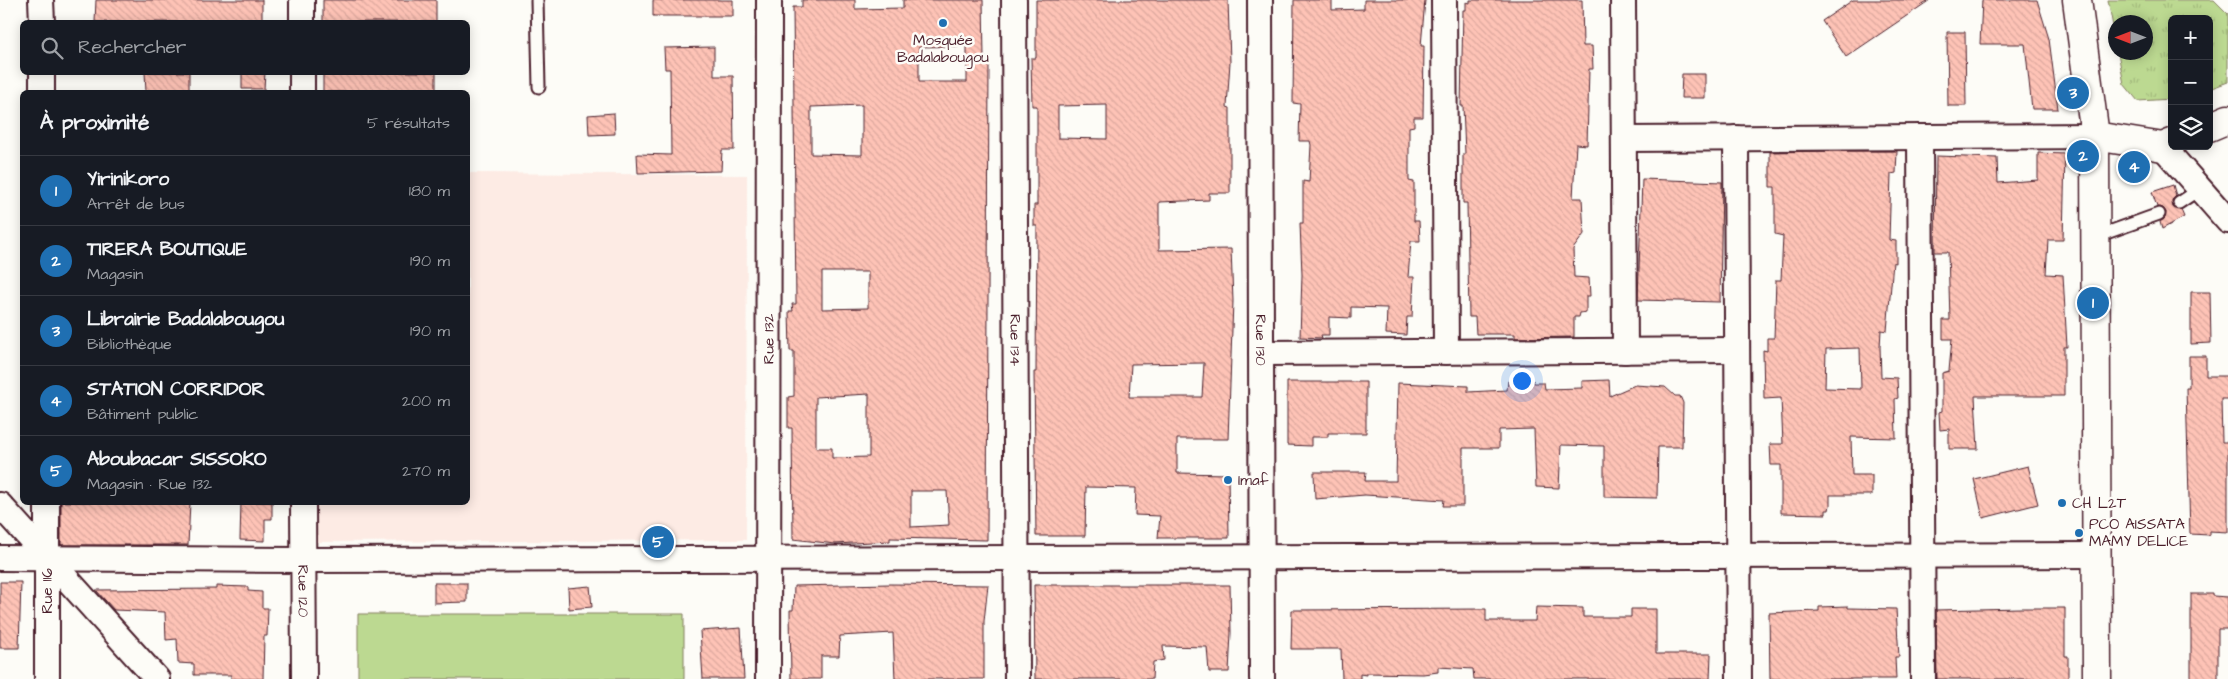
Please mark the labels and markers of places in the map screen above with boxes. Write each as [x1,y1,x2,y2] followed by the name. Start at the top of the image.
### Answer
[937,17,949,29] marker: Mosquée Badalabougou
[897,30,989,69] place label: Mosquée Badalabougou
[2057,74,2089,112] pin: 3
[2067,137,2099,175] pin: 2
[2118,148,2150,186] pin: 4
[2077,284,2109,322] pin: 1
[1238,470,1269,491] place label: Imaf
[1222,474,1234,486] marker: Imaf
[2072,493,2127,514] place label: CH L2T
[2056,497,2068,509] marker: CH L2T
[2089,514,2188,552] place label: PCO AISSATA MAMY DELICE
[642,523,674,561] pin: 5
[2073,527,2085,539] marker: PCO AISSATA MAMY DELICE

